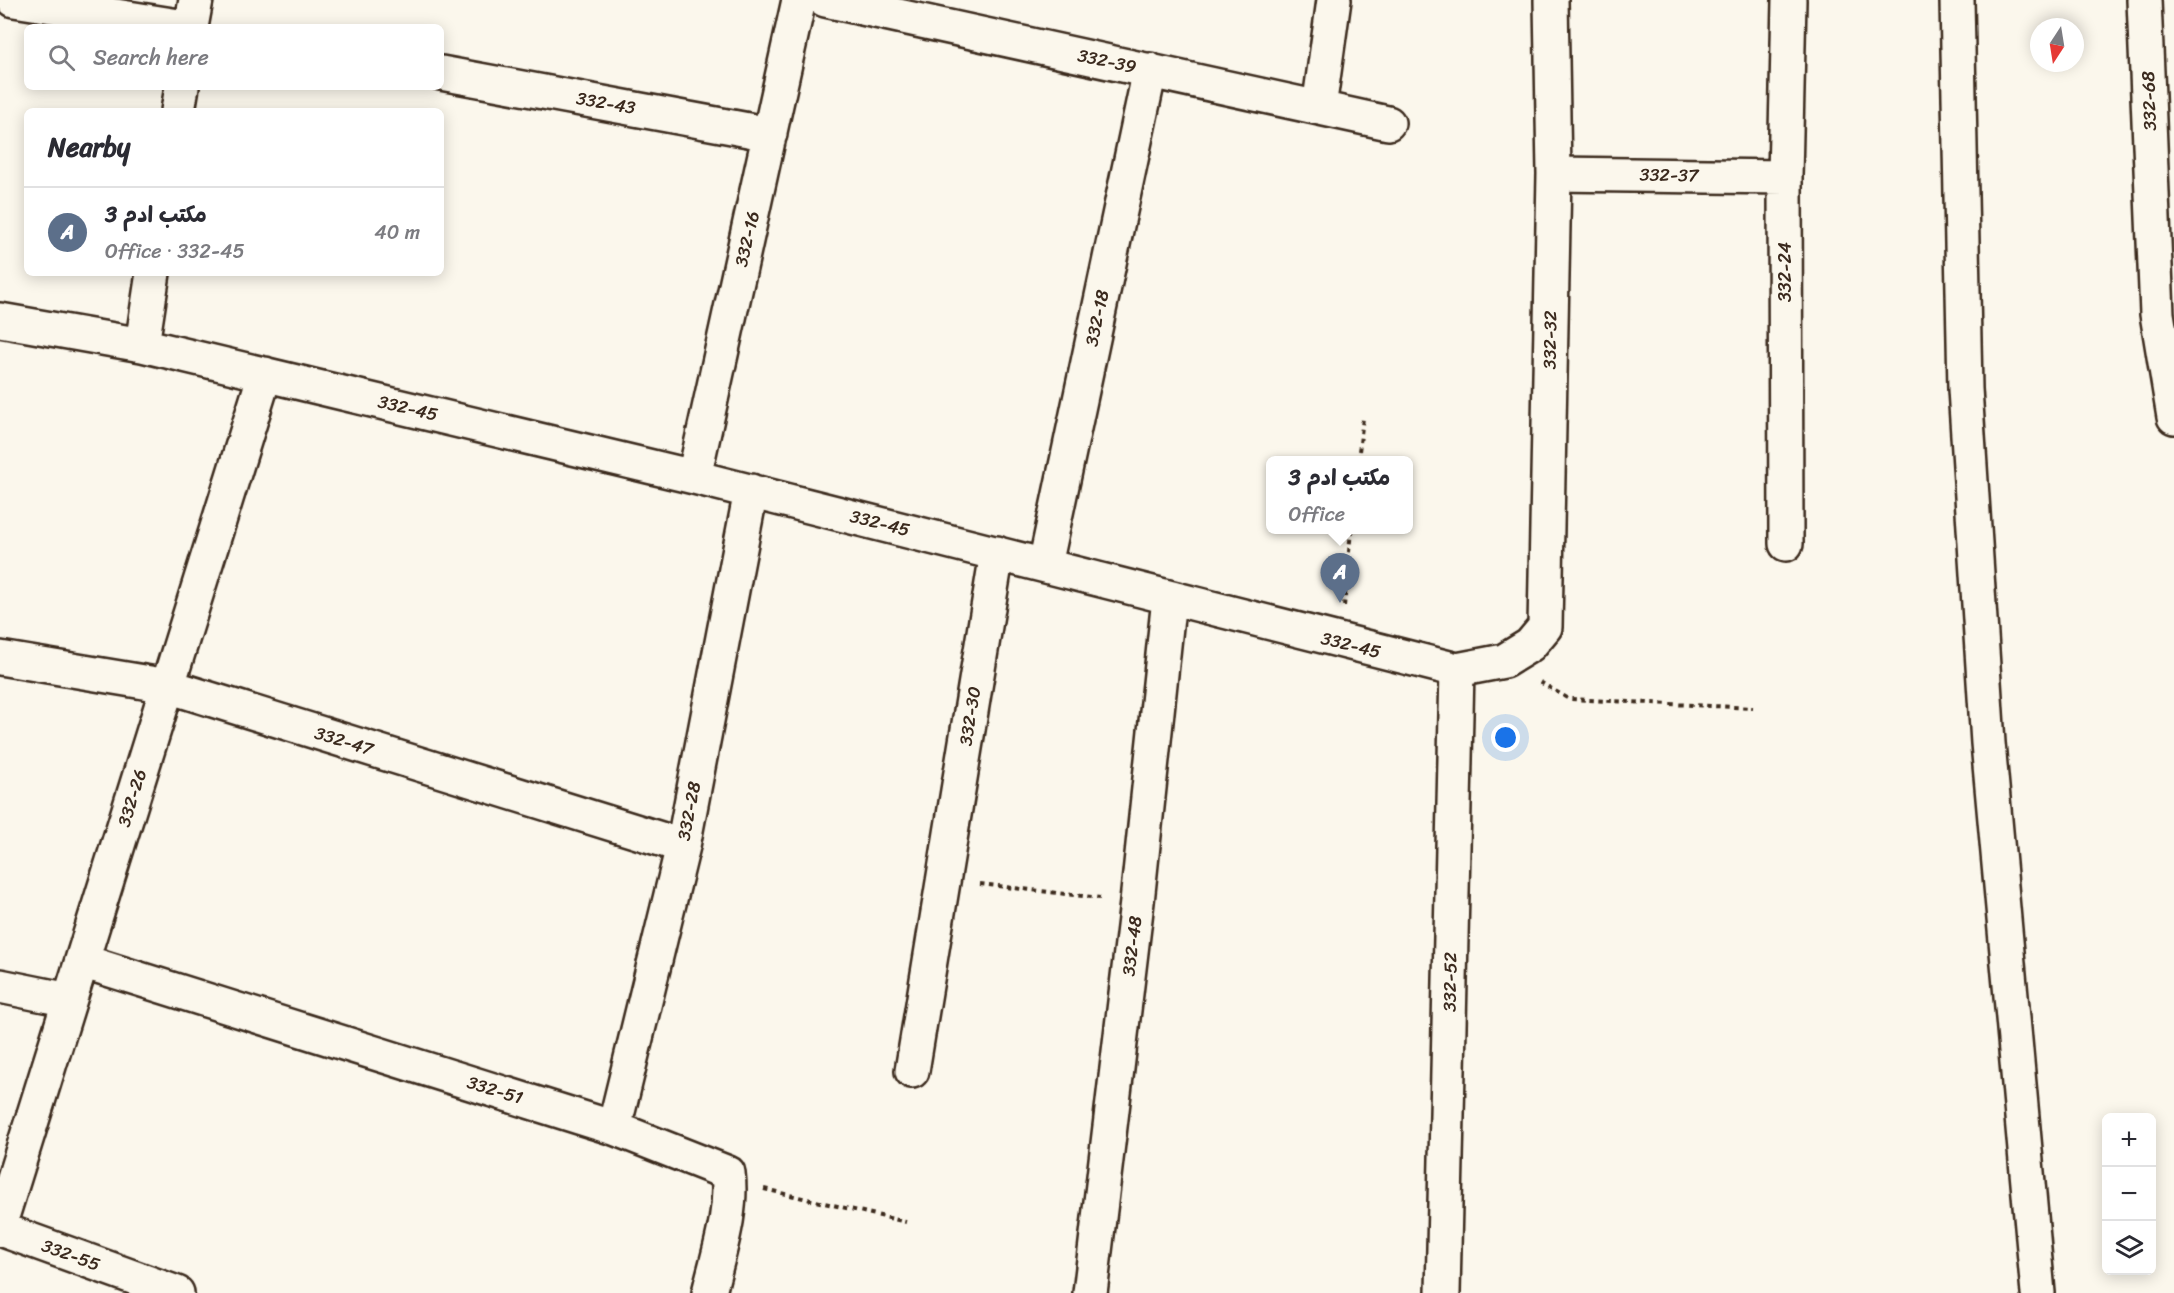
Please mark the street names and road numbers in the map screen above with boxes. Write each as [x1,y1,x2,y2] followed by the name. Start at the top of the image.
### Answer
[1075,39,1139,83] street label: 332-39
[2132,71,2166,131] street label: 332-68
[574,82,638,124] street label: 332-43
[1639,158,1700,192] street label: 332-37
[725,208,769,270] street label: 332-16
[1769,242,1801,302] street label: 332-24
[1075,287,1119,349] street label: 332-18
[1533,310,1567,370] street label: 332-32
[375,386,441,430] street label: 332-45
[847,500,913,546] street label: 332-45
[1318,622,1384,668] street label: 332-45
[950,684,990,748] street label: 332-30
[311,717,379,766] street label: 332-47
[108,765,156,831] street label: 332-26
[668,778,710,843] street label: 332-28
[1112,914,1152,978] street label: 332-48
[1433,952,1467,1012] street label: 332-52
[463,1066,527,1114] street label: 332-51
[37,1230,105,1280] street label: 332-55

